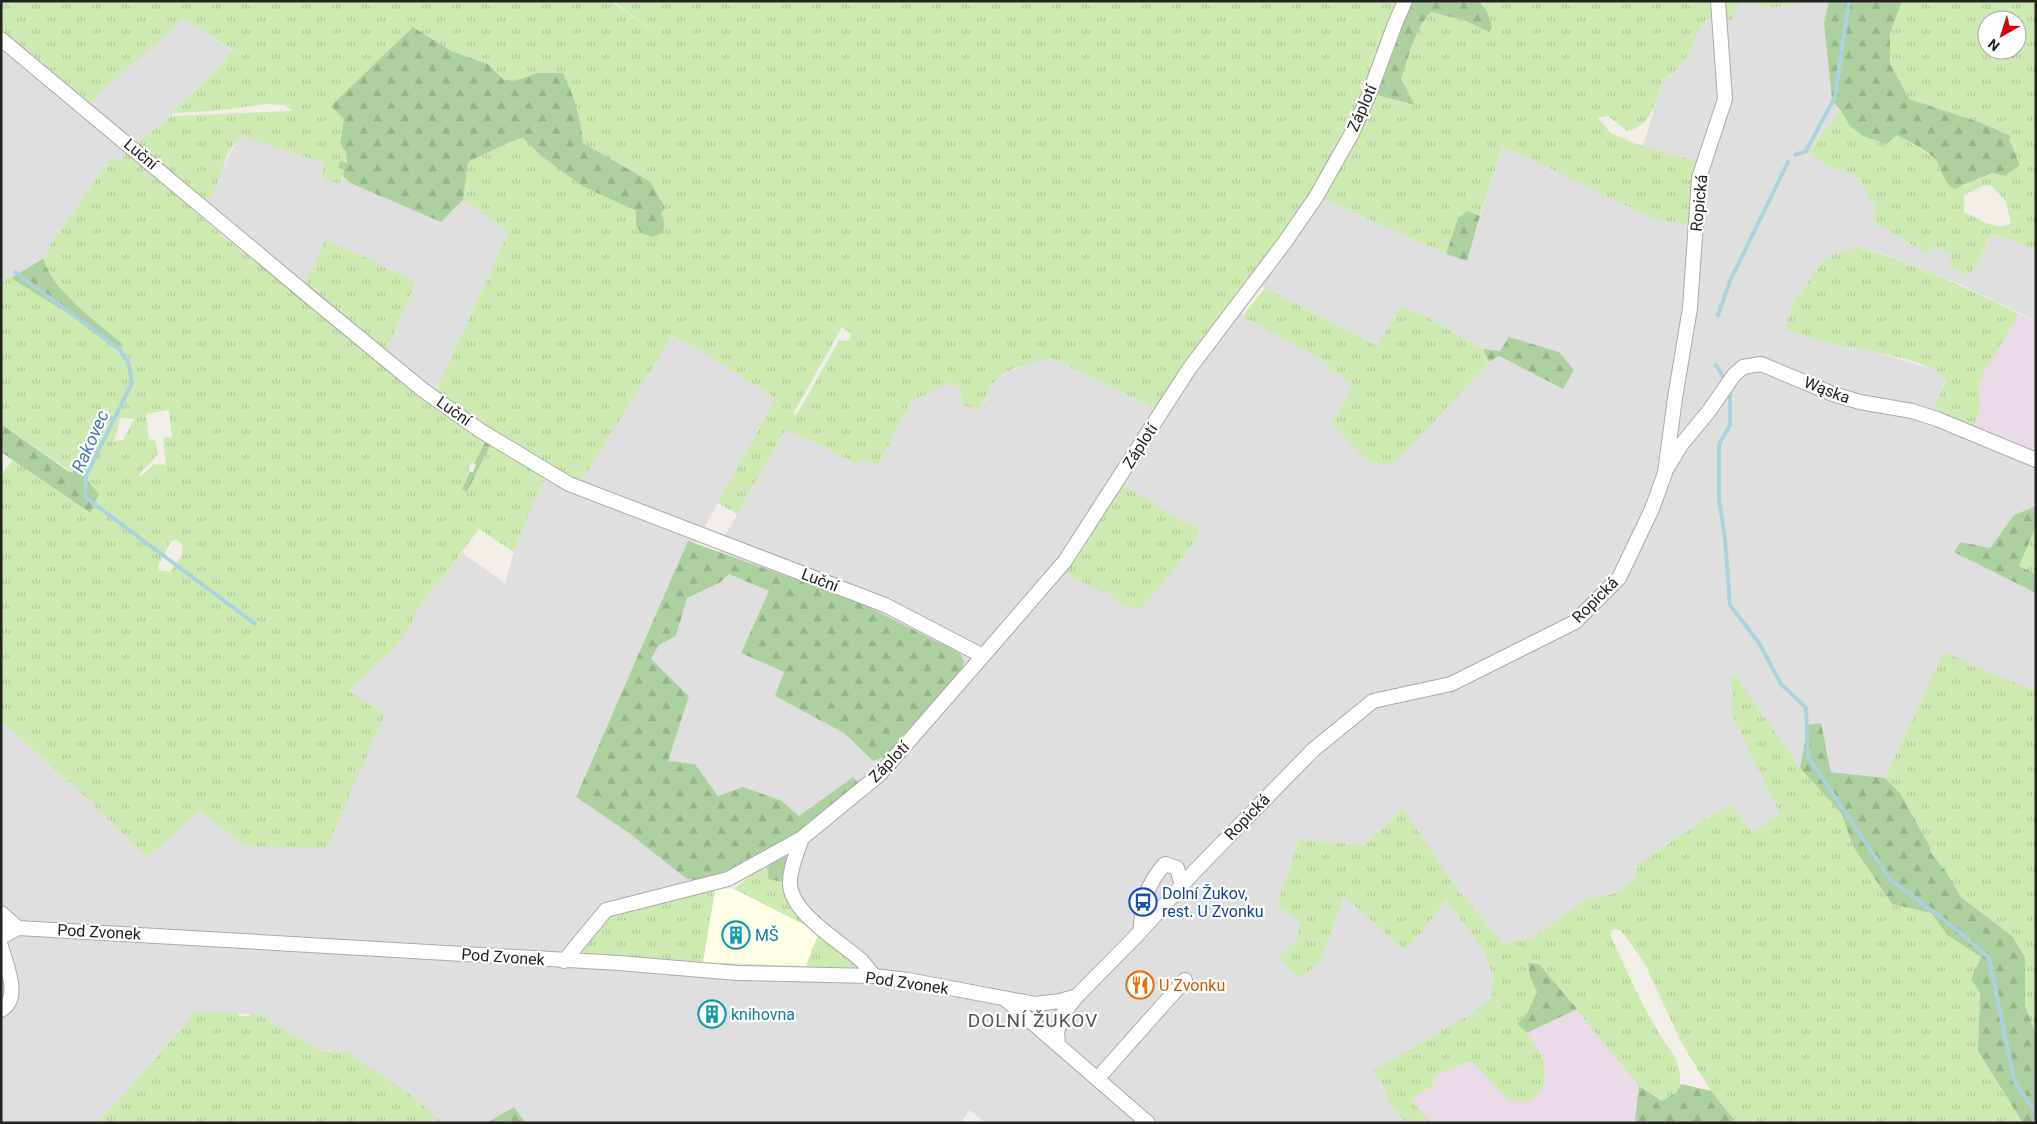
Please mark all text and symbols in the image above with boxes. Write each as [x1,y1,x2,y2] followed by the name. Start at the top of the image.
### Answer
[1977,10,2027,60] north arrow
[1985,36,2003,54] text: N
[1343,81,1381,134] street label: Záplotí
[120,134,163,174] street label: Luční
[1687,174,1711,232] street label: Ropická
[1801,373,1853,407] street label: Wąska
[433,392,476,430] street label: Luční
[67,407,113,475] water label: Rakovec
[1119,419,1162,472] street label: Záplotí
[799,564,842,596] street label: Luční
[1568,573,1622,627] street label: Ropická
[865,737,914,786] street label: Záplotí
[1220,790,1274,844] street label: Ropická
[1162,884,1264,921] place label: Dolní Žukov, rest. U Zvonku
[1128,887,1158,917] bus stop icon: Dolní Žukov, rest. U Zvonku
[57,920,142,944] street label: Pod Zvonek
[721,920,751,950] building icon: MŠ
[755,925,778,945] place label: MŠ
[461,945,546,969] street label: Pod Zvonek
[864,968,951,998] street label: Pod Zvonek
[1125,970,1155,1000] restaurant icon: U Zvonku
[1159,976,1225,995] place label: U Zvonku
[697,999,727,1029] building icon: knihovna
[731,1005,795,1024] place label: knihovna
[968,1009,1098,1032] district label: DOLNÍ ŽUKOV

